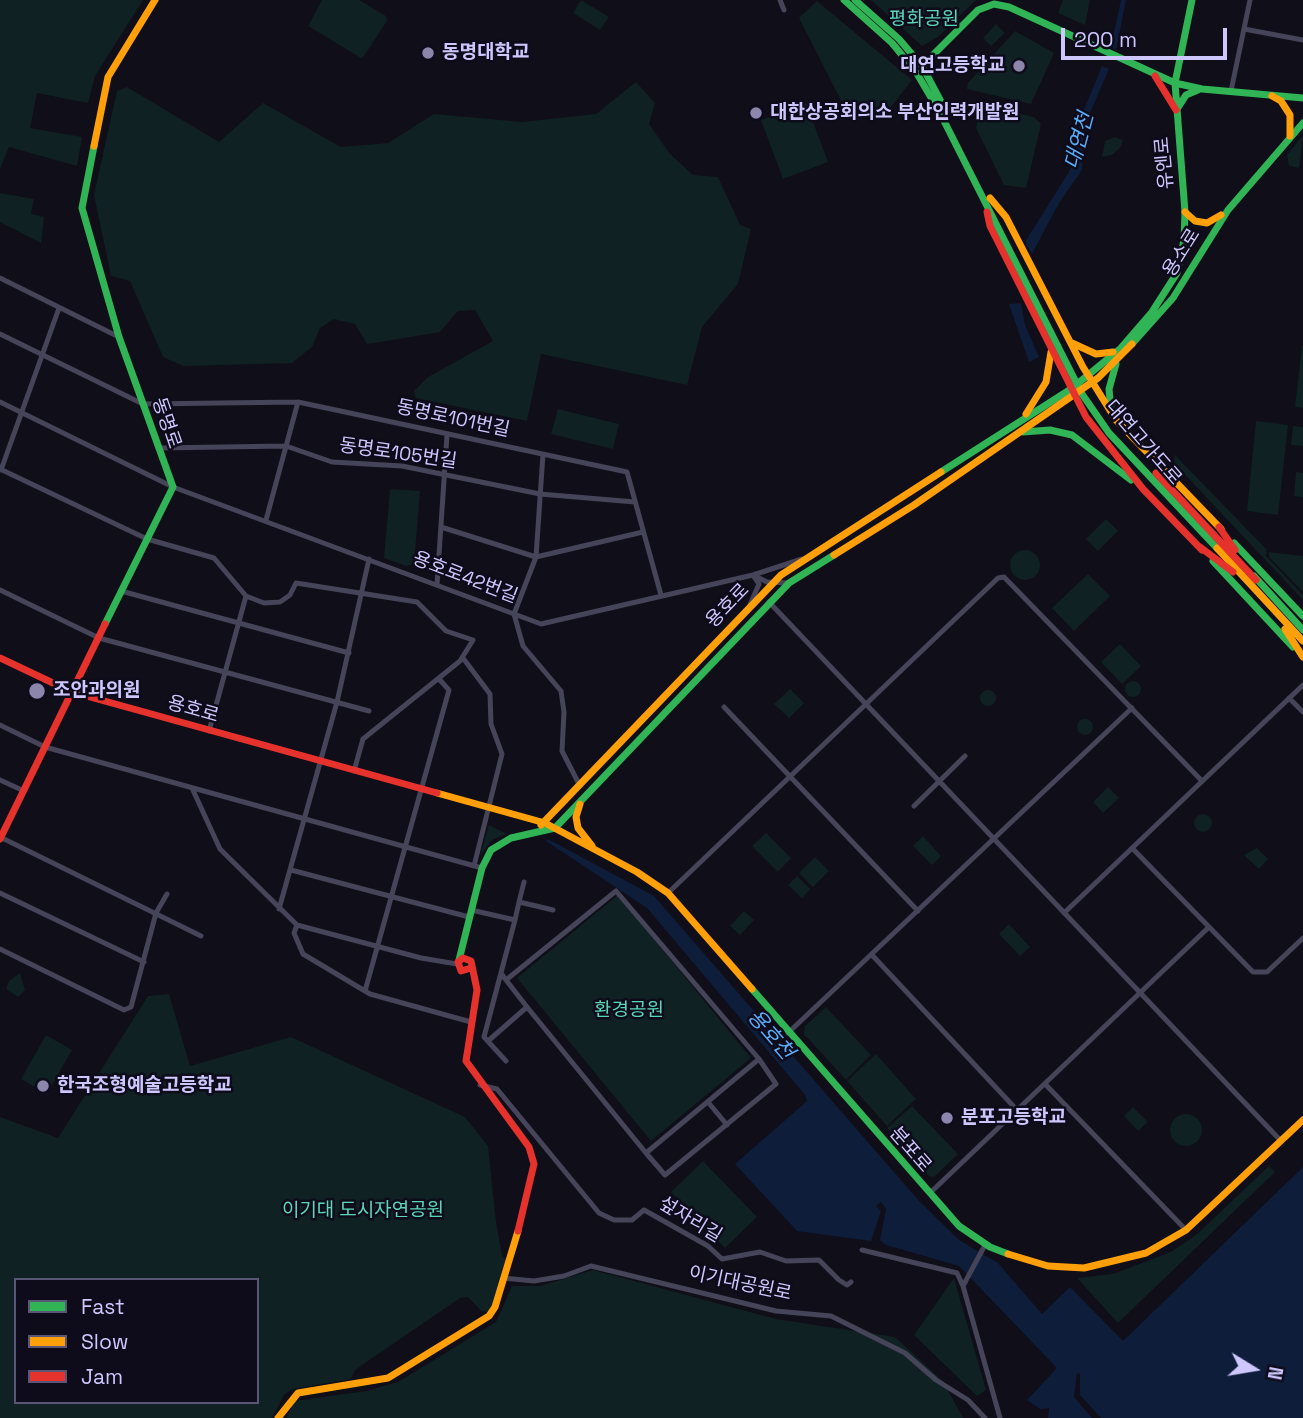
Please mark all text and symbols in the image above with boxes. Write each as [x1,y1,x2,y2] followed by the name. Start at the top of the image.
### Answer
[889,9,959,31] park label: 평화공원
[1065,14,1231,58] scale bar
[1074,26,1137,53] text: 200 m
[442,42,529,64] place label: 동명대학교
[420,45,436,61] marker: 동명대학교
[900,55,1005,77] place label: 대연고등학교
[1011,58,1027,74] marker: 대연고등학교
[770,102,1020,124] place label: 대한상공회의소 부산인력개발원
[748,105,764,121] marker: 대한상공회의소 부산인력개발원
[1060,110,1100,172] water label: 대연천
[1151,136,1179,190] street label: 유엔로
[1158,225,1206,281] street label: 용소로
[147,394,185,452] street label: 동명로
[394,396,512,442] street label: 동명로101번길
[1100,396,1186,490] street label: 대연고가도로
[338,434,458,474] street label: 동명로105번길
[409,548,521,608] street label: 용호로42번길
[702,579,754,633] street label: 용호로
[53,680,140,702] place label: 조안과의원
[27,681,47,701] marker: 조안과의원
[165,692,221,728] street label: 용호로
[594,1000,664,1022] park label: 환경공원
[741,1005,799,1065] water label: 용호천
[57,1075,232,1097] place label: 한국조형예술고등학교
[35,1078,51,1094] marker: 한국조형예술고등학교
[961,1107,1066,1129] place label: 분포고등학교
[939,1110,955,1126] marker: 분포고등학교
[884,1123,936,1177] street label: 분포로
[654,1192,726,1248] street label: 섶자리길
[282,1200,444,1222] park label: 이기대 도시자연공원
[686,1262,794,1306] street label: 이기대공원로
[14,1278,259,1404] legend
[81,1293,125,1320] text: Fast
[81,1328,129,1355] text: Slow
[1219,1334,1289,1404] north arrow
[81,1363,123,1390] text: Jam
[1262,1364,1289,1382] text: N

